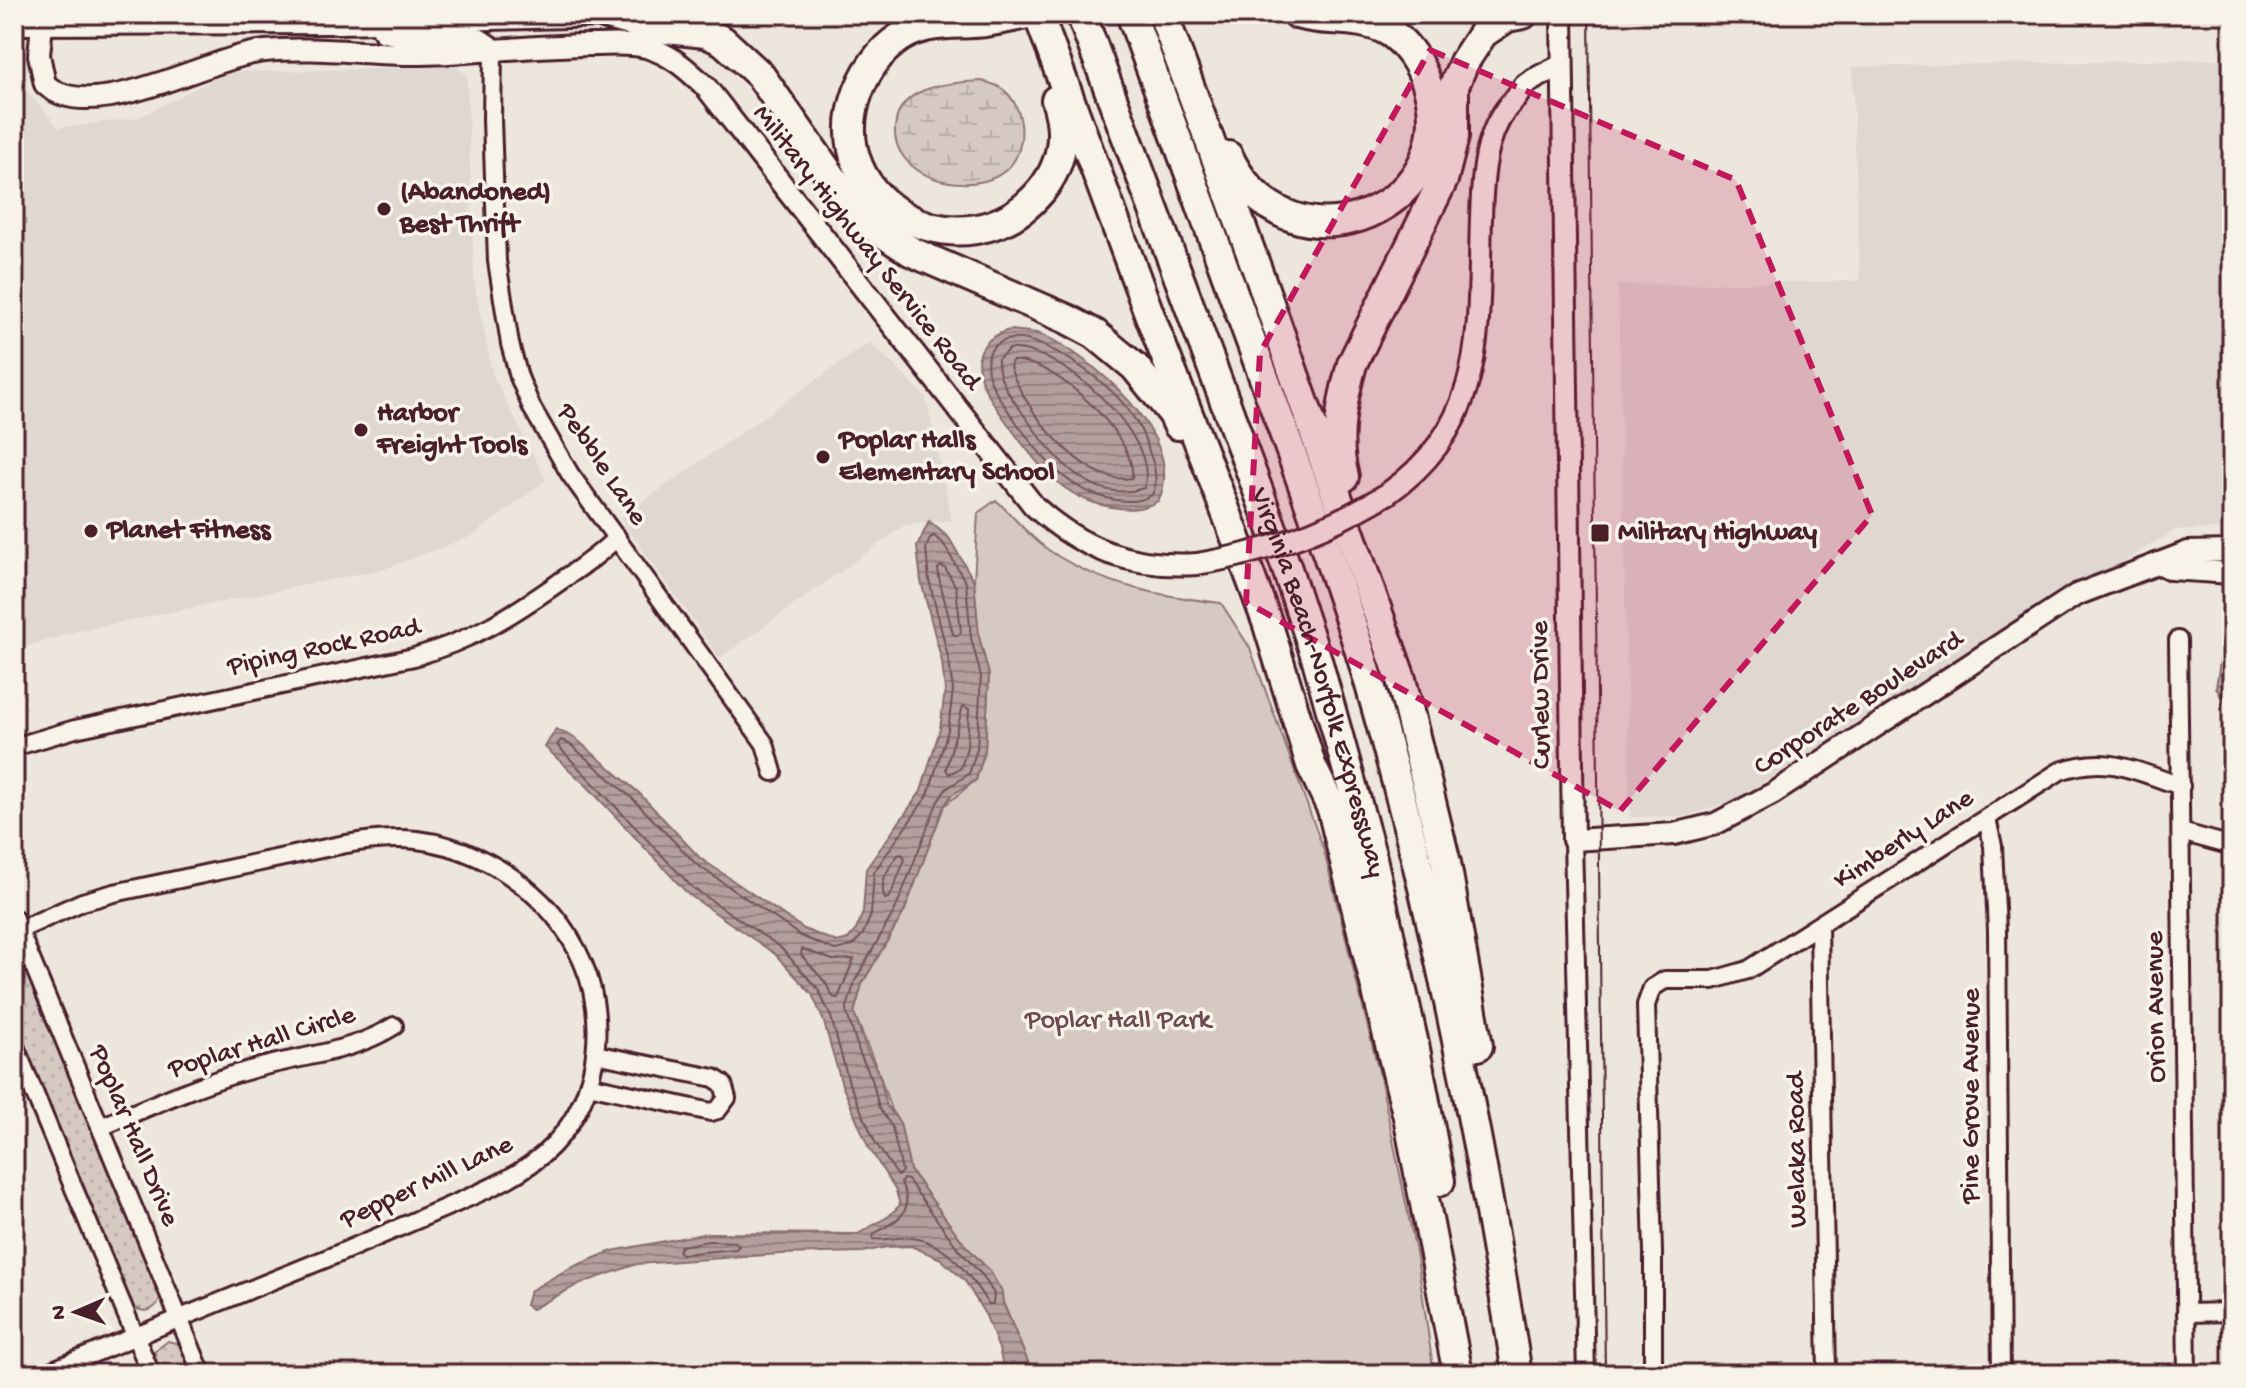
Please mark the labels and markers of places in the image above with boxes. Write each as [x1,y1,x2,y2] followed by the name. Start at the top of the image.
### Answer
[399,177,551,242] place label: (Abandoned) Best Thrift
[375,200,393,218] marker: (Abandoned) Best Thrift
[376,398,529,463] place label: Harbor Freight Tools
[352,421,370,439] marker: Harbor Freight Tools
[837,425,1055,490] place label: Poplar Halls Elementary School
[814,448,832,466] marker: Poplar Halls Elementary School
[105,515,272,548] place label: Planet Fitness
[1618,517,1817,550] place label: Military Highway
[82,522,100,540] marker: Planet Fitness
[1589,522,1611,544] marker: Military Highway

